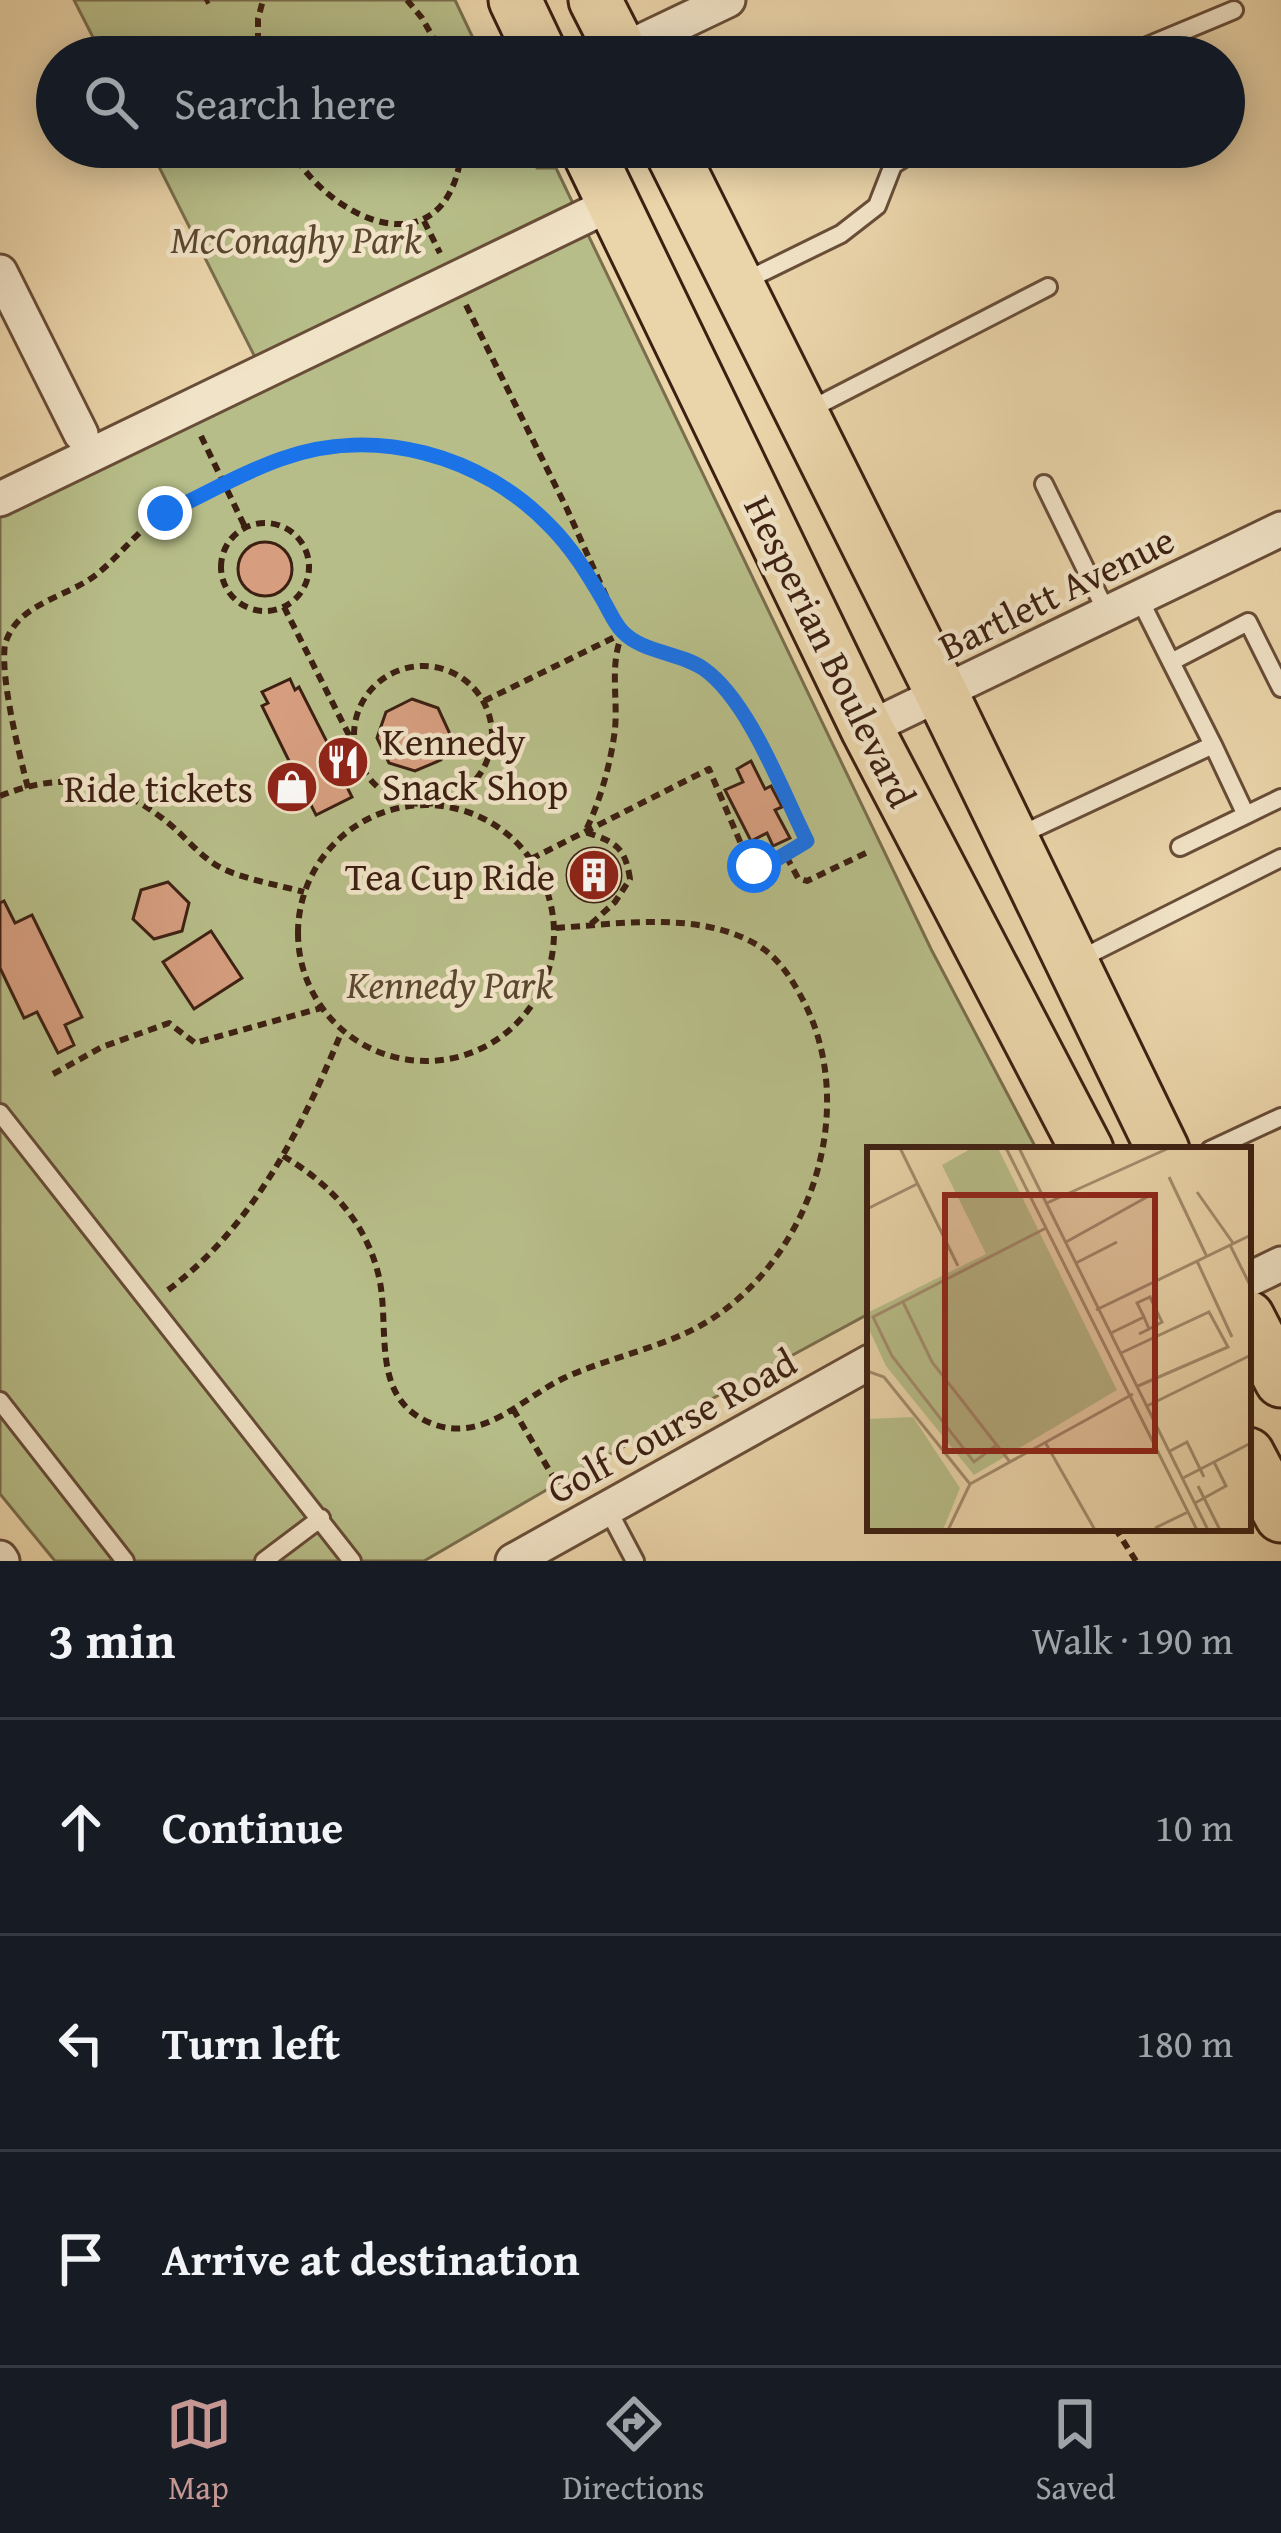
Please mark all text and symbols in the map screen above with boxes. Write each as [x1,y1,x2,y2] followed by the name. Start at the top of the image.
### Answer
[36,36,1245,168] search box
[78,69,144,135] icon: search
[174,70,396,135] text: Search here
[170,210,422,267] park label: McConaghy Park
[731,485,931,817] street label: Hesperian Boulevard
[138,486,192,540] route end
[929,510,1183,674] street label: Bartlett Avenue
[382,712,568,814] place label: Kennedy Snack Shop
[315,734,371,790] restaurant icon: Kennedy Snack Shop
[64,759,253,816] place label: Ride tickets
[264,759,320,815] shop icon: Ride tickets
[727,839,781,893] route start
[345,847,555,904] place label: Tea Cup Ride
[566,847,622,903] building icon: Tea Cup Ride
[346,955,553,1012] park label: Kennedy Park
[867,1147,1251,1531] inset map
[536,1333,806,1517] street label: Golf Course Road
[48,1602,175,1677] text: 3 min
[1032,1611,1233,1668] text: Walk · 190 m
[48,1794,114,1860] icon: ahead
[162,1794,343,1859] text: Continue
[1155,1798,1233,1855] text: 10 m
[48,2010,114,2076] icon: left
[162,2010,340,2075] text: Turn left
[1136,2014,1233,2071] text: 180 m
[48,2226,114,2292] icon: arrive
[162,2226,580,2291] text: Arrive at destination
[166,2391,232,2511] tab: Map
[563,2391,704,2511] tab: Directions
[1036,2391,1115,2511] tab: Saved

